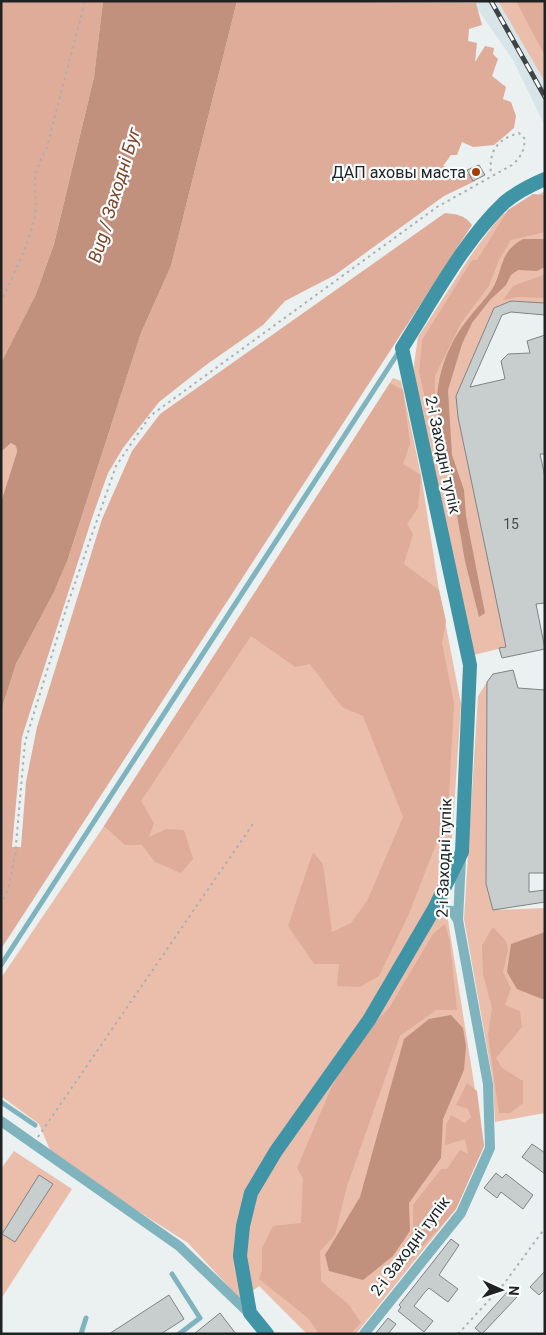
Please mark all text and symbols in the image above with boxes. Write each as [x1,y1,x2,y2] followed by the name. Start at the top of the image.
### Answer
[83,124,145,265] water label: Bug / Заходні Буг
[332,163,466,182] place label: ДАП аховы маста
[470,166,482,178] marker: ДАП аховы маста
[421,394,465,516] street label: 2-і Заходні тупік
[503,516,519,532] house number: 15
[432,798,456,918] street label: 2-і Заходні тупік
[366,1192,454,1300] street label: 2-і Заходні тупік
[476,1265,526,1315] north arrow
[506,1285,522,1296] text: N

